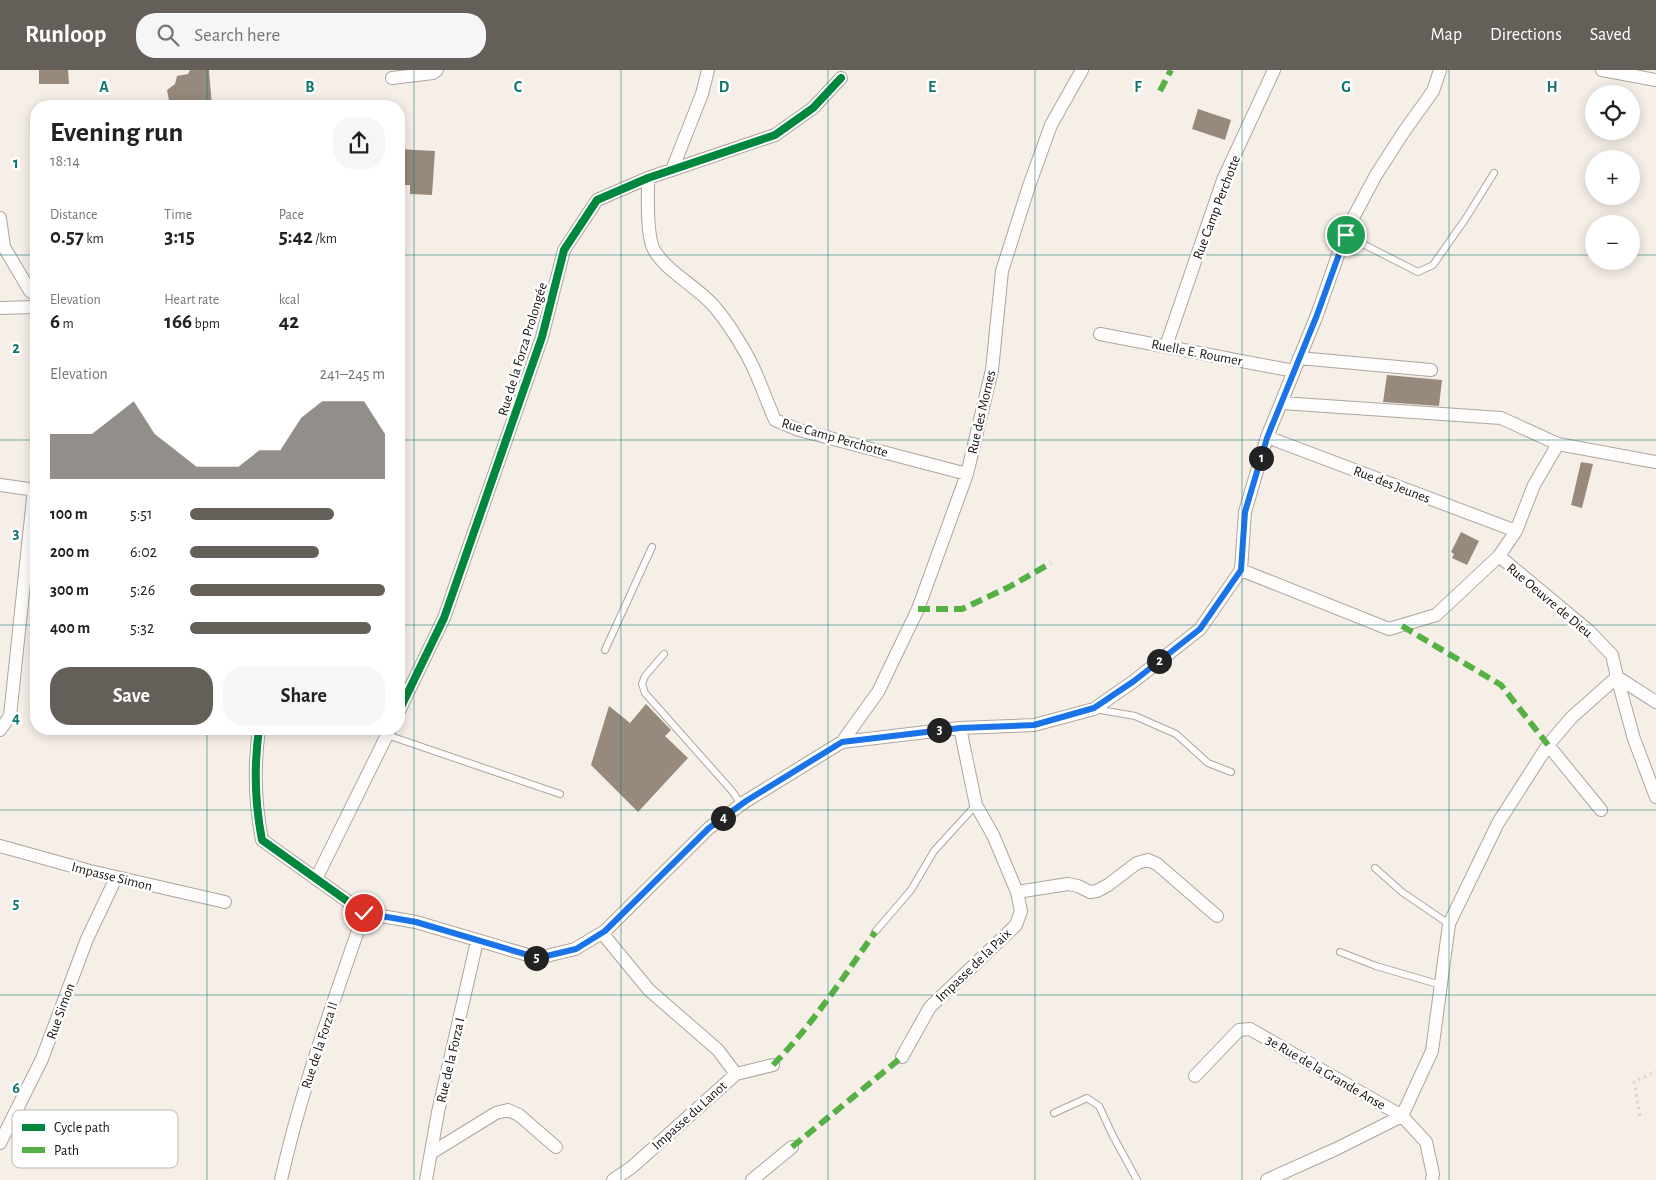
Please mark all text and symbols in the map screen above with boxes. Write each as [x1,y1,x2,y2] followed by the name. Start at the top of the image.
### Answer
[136,13,486,58] search box
[154,21,182,49] icon: search
[25,23,106,47] text: Runloop
[194,26,280,45] text: Search here
[1431,26,1462,44] text: Map
[1490,26,1562,44] text: Directions
[1590,26,1631,44] text: Saved
[99,79,109,95] text: A
[305,79,315,95] text: B
[514,79,523,95] text: C
[719,79,730,95] text: D
[928,79,936,95] text: E
[1134,79,1142,95] text: F
[1341,79,1351,95] text: G
[1546,79,1558,95] text: H
[1585,85,1640,270] map controls
[1585,85,1640,140] button: locate
[333,117,385,169] button: share
[50,119,183,147] text: Evening run
[1585,150,1640,205] button: +
[50,153,80,169] text: 18:14
[1191,153,1243,261] street label: Rue Camp Perchotte
[13,155,19,171] text: 1
[50,208,97,222] text: Distance
[164,208,192,222] text: Time
[279,208,304,222] text: Pace
[1325,214,1367,256] pin
[1585,215,1640,270] button: −
[1332,221,1360,249] icon: arrive
[50,226,84,247] text: 0.57
[164,226,195,247] text: 3:15
[279,226,313,247] text: 5:42
[84,232,104,246] text: km
[313,232,337,246] text: /km
[496,281,550,418] street label: Rue de la Forza Prolongée
[50,293,101,307] text: Elevation
[164,293,219,307] text: Heart rate
[279,293,300,307] text: kcal
[50,311,60,332] text: 6
[164,311,192,332] text: 166
[279,311,299,332] text: 42
[60,317,74,331] text: m
[192,317,220,331] text: bpm
[1150,337,1244,369] street label: Ruelle E. Roumer
[12,340,20,356] text: 2
[50,366,108,382] text: Elevation
[320,366,385,382] text: 241–245 m
[966,369,998,455] street label: Rue des Mornes
[780,416,890,460] street label: Rue Camp Perchotte
[1248,446,1274,470] pin: 1
[1259,451,1264,465] text: 1
[1351,464,1432,506] street label: Rue des Jeunes
[50,506,88,522] text: 100 m
[130,506,153,522] text: 5:51
[13,525,20,541] text: 3
[50,544,90,560] text: 200 m
[130,544,157,560] text: 6:02
[1504,561,1595,640] street label: Rue Oeuvre de Dieu
[50,582,89,598] text: 300 m
[130,582,155,598] text: 5:26
[50,620,90,636] text: 400 m
[130,620,154,636] text: 5:32
[1146,648,1172,674] pin: 2
[1156,654,1163,668] text: 2
[50,667,213,725] button: Save
[223,667,385,725] button: Share
[12,710,20,726] text: 4
[926,718,952,742] pin: 3
[936,723,943,737] text: 3
[710,806,736,830] pin: 4
[720,811,727,825] text: 4
[70,860,154,894] street label: Impasse Simon
[343,892,385,934] pin
[13,895,20,911] text: 5
[350,899,378,927] icon: check
[933,926,1014,1005] street label: Impasse de la Paix
[524,946,548,970] pin: 5
[533,951,540,965] text: 5
[44,981,78,1041] street label: Rue Simon
[299,1000,341,1091] street label: Rue de la Forza II
[434,1016,468,1104] street label: Rue de la Forza I
[1264,1033,1387,1113] street label: 3e Rue de la Grande Anse
[650,1078,730,1153] street label: Impasse du Lanot
[12,1080,20,1096] text: 6
[12,1110,178,1168] legend
[54,1121,110,1135] text: Cycle path
[54,1144,79,1158] text: Path

